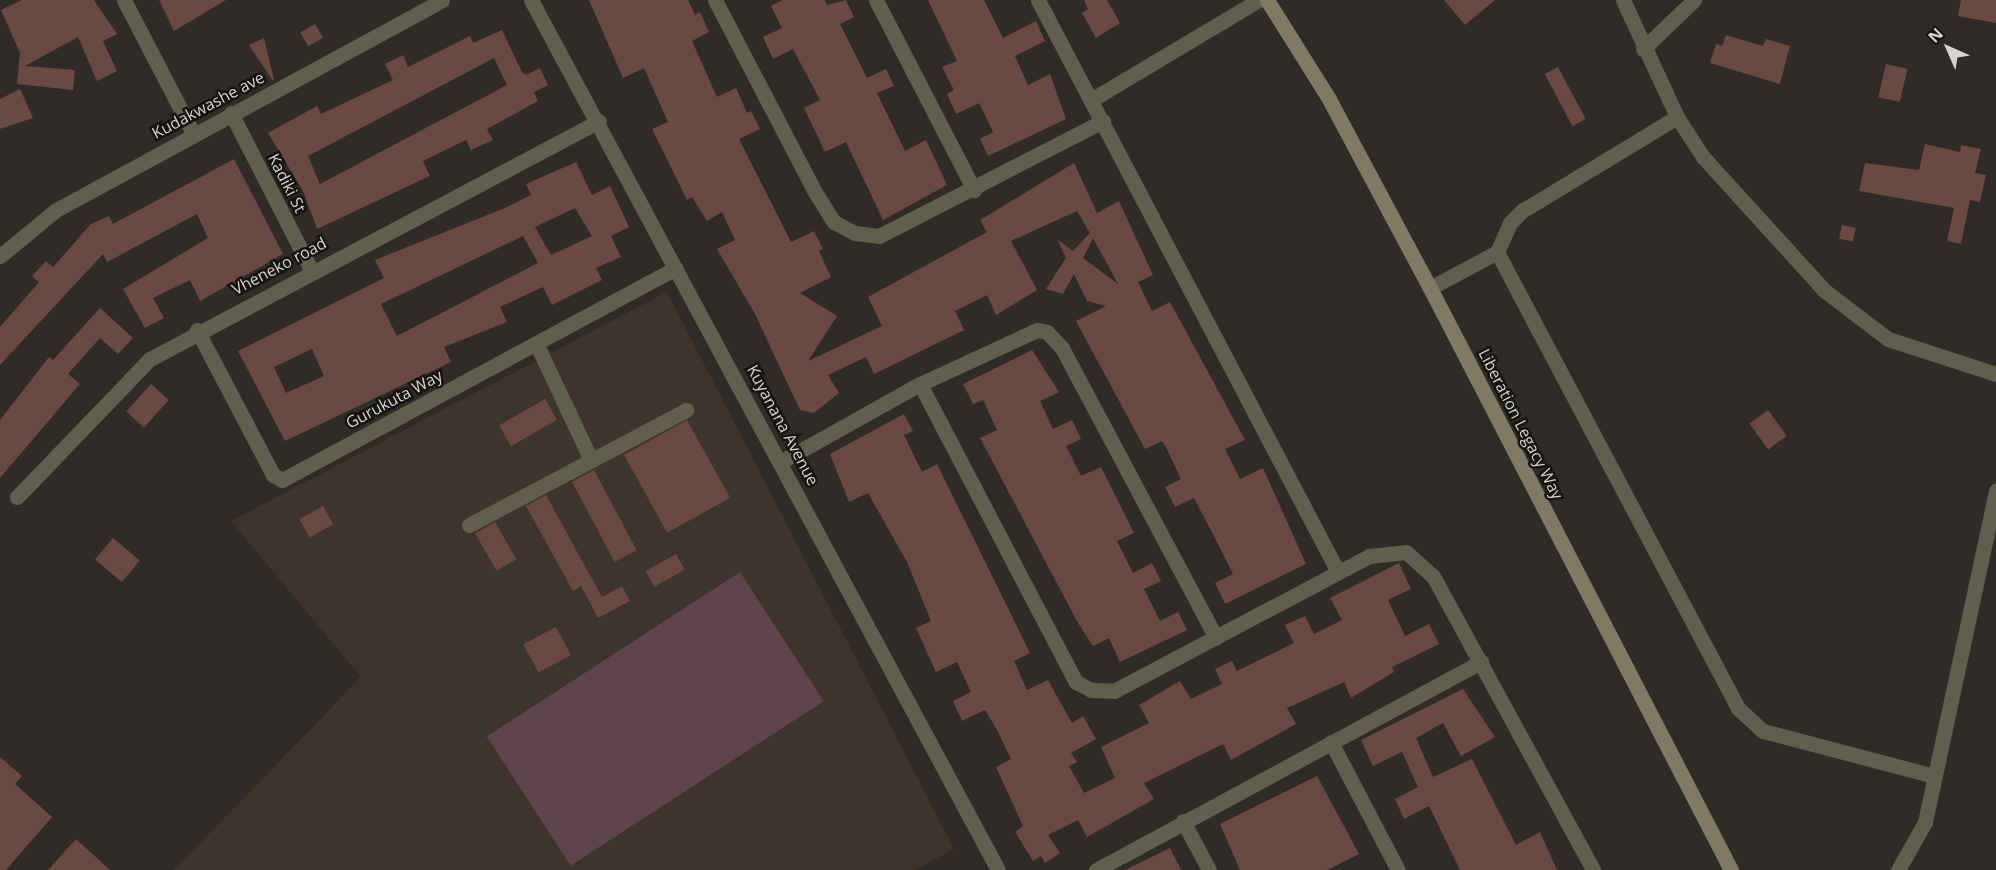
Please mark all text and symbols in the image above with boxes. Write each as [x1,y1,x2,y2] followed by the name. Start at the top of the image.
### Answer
[1918,18,1978,78] north arrow
[1923,23,1948,48] text: N
[149,67,267,143] street label: Kudakwashe ave
[264,150,310,216] street label: Kadiki St
[229,233,329,299] street label: Vheneko road
[1475,346,1567,502] street label: Liberation Legacy Way
[743,361,823,489] street label: Kuyanana Avenue
[343,366,445,432] street label: Gurukuta Way

